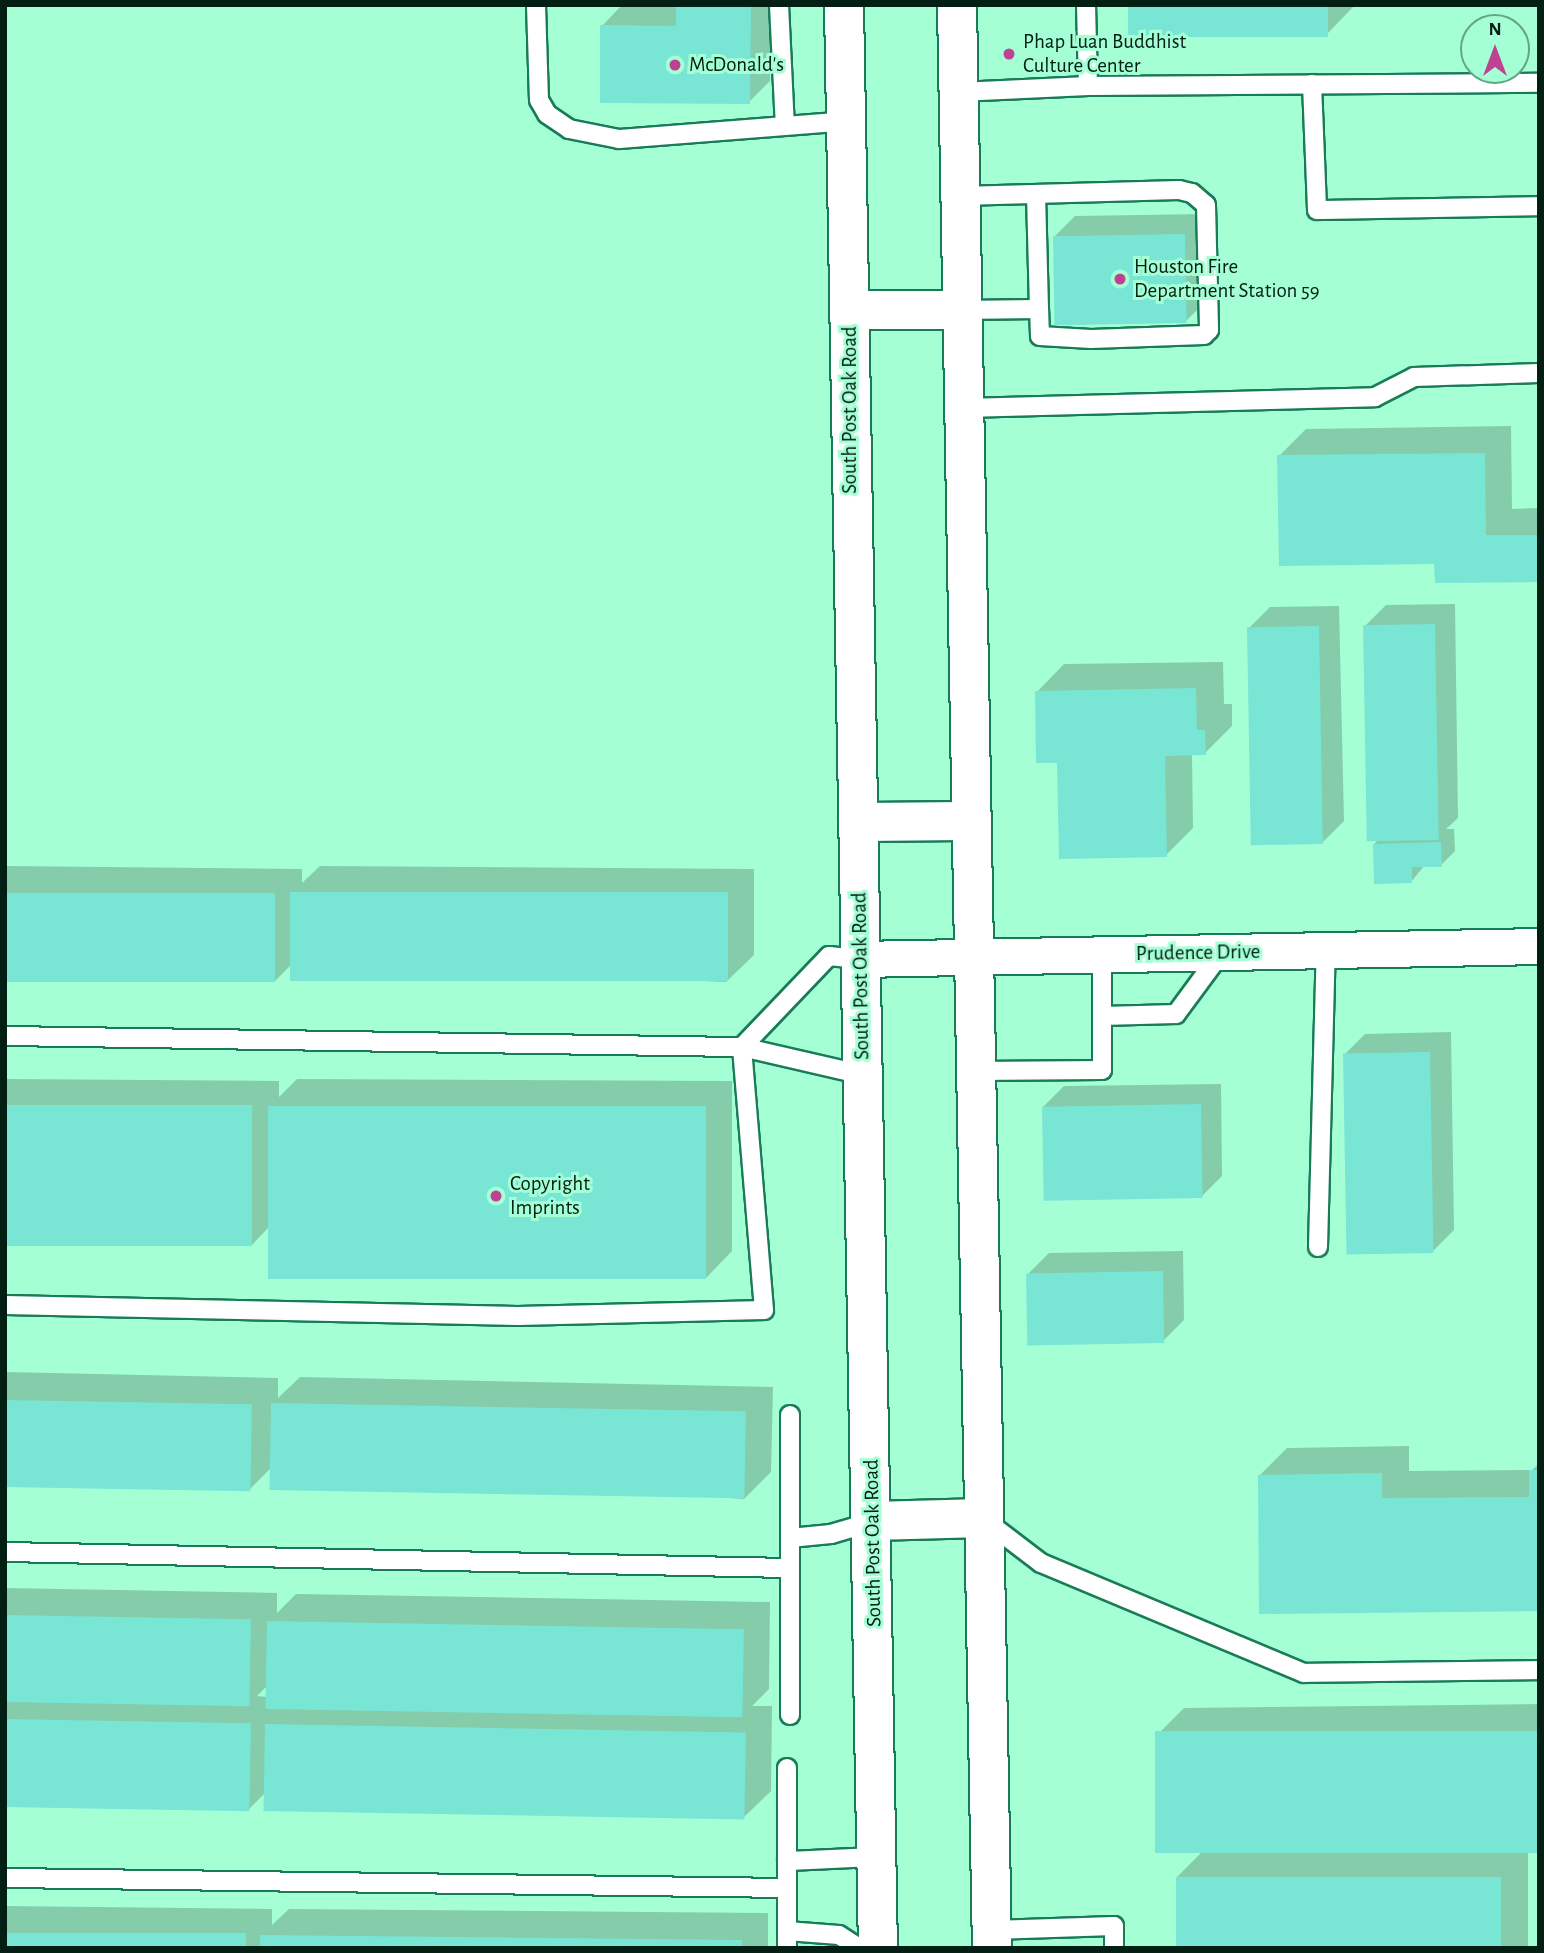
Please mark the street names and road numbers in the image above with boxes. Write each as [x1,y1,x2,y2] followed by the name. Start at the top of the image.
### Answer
[837,326,863,494] street label: South Post Oak Road
[847,892,875,1060] street label: South Post Oak Road
[1136,939,1260,967] street label: Prudence Drive
[859,1459,887,1627] street label: South Post Oak Road

